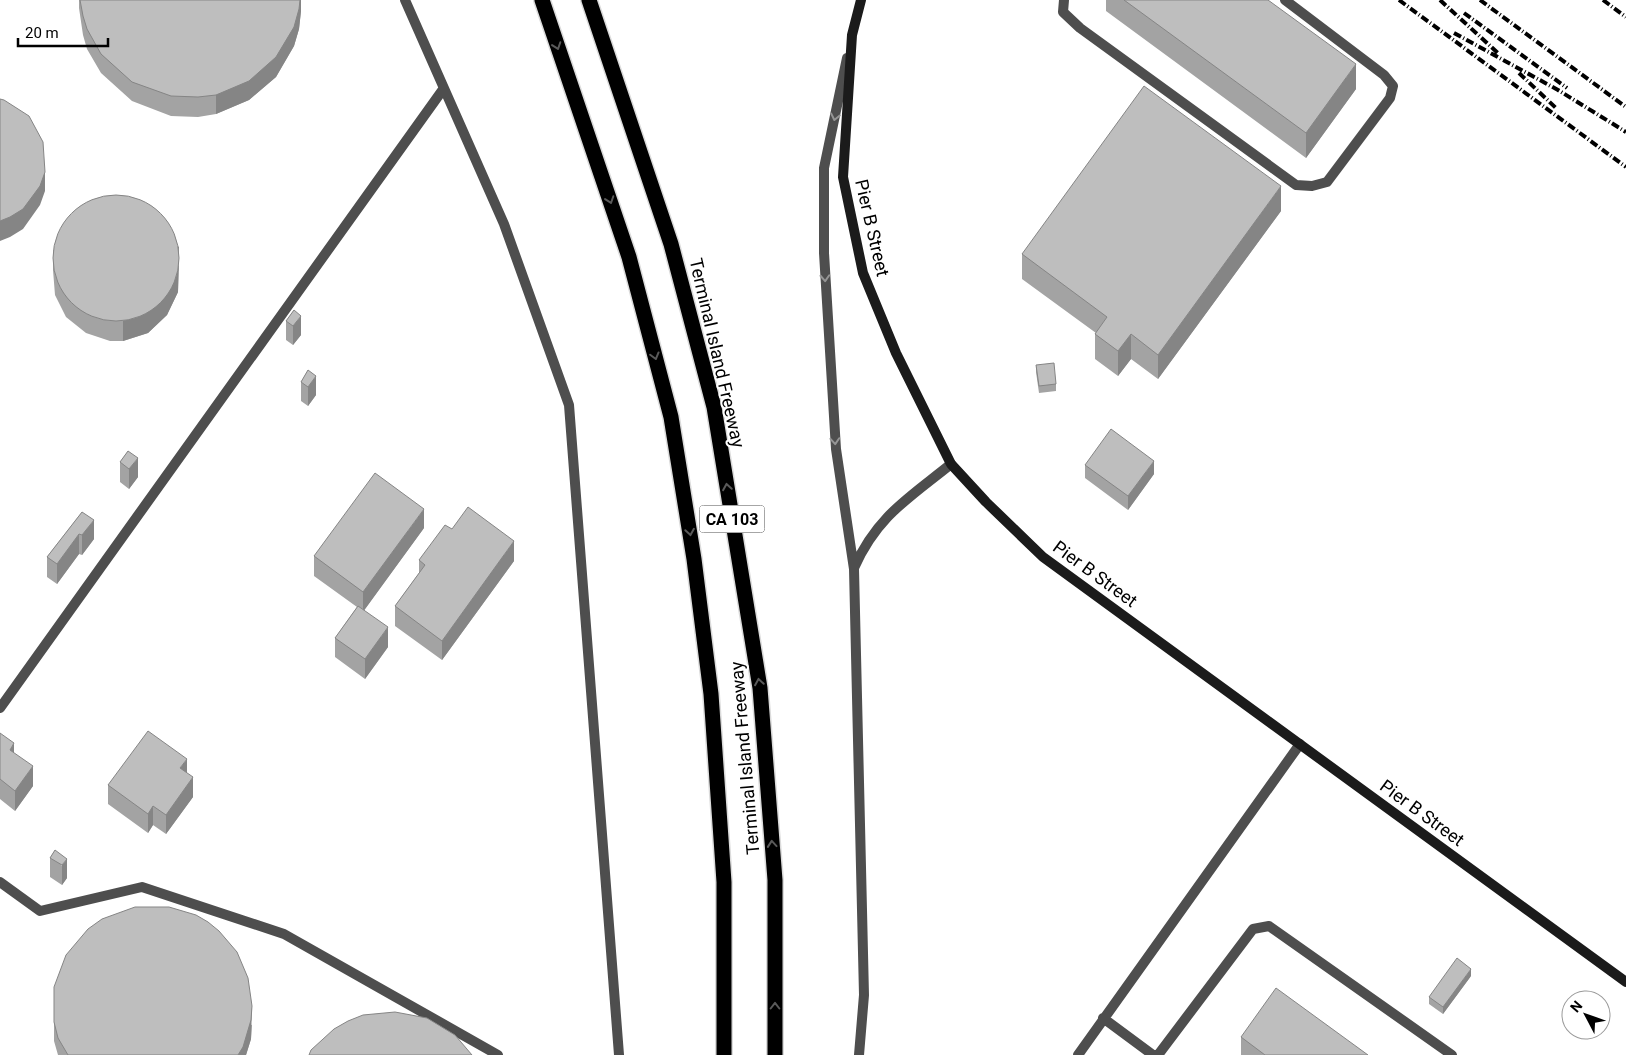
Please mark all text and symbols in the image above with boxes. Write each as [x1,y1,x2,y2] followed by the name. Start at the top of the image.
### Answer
[18,15,108,47] scale bar
[25,24,59,42] text: 20 m
[552,41,562,50] one-way arrow
[830,113,841,121] one-way arrow
[851,177,894,279] street label: Pier B Street
[604,195,614,204] one-way arrow
[685,256,750,450] street label: Terminal Island Freeway
[820,275,831,283] one-way arrow
[649,352,660,360] one-way arrow
[829,437,840,445] one-way arrow
[722,483,733,491] one-way arrow
[700,506,764,532] road number: CA 103
[684,528,694,537] one-way arrow
[1049,536,1142,611] street label: Pier B Street
[726,660,763,855] street label: Terminal Island Freeway
[754,678,765,686] one-way arrow
[1376,775,1469,850] street label: Pier B Street
[767,840,778,848] one-way arrow
[1561,990,1611,1040] north arrow
[1567,997,1585,1015] text: N
[770,1002,780,1010] one-way arrow

